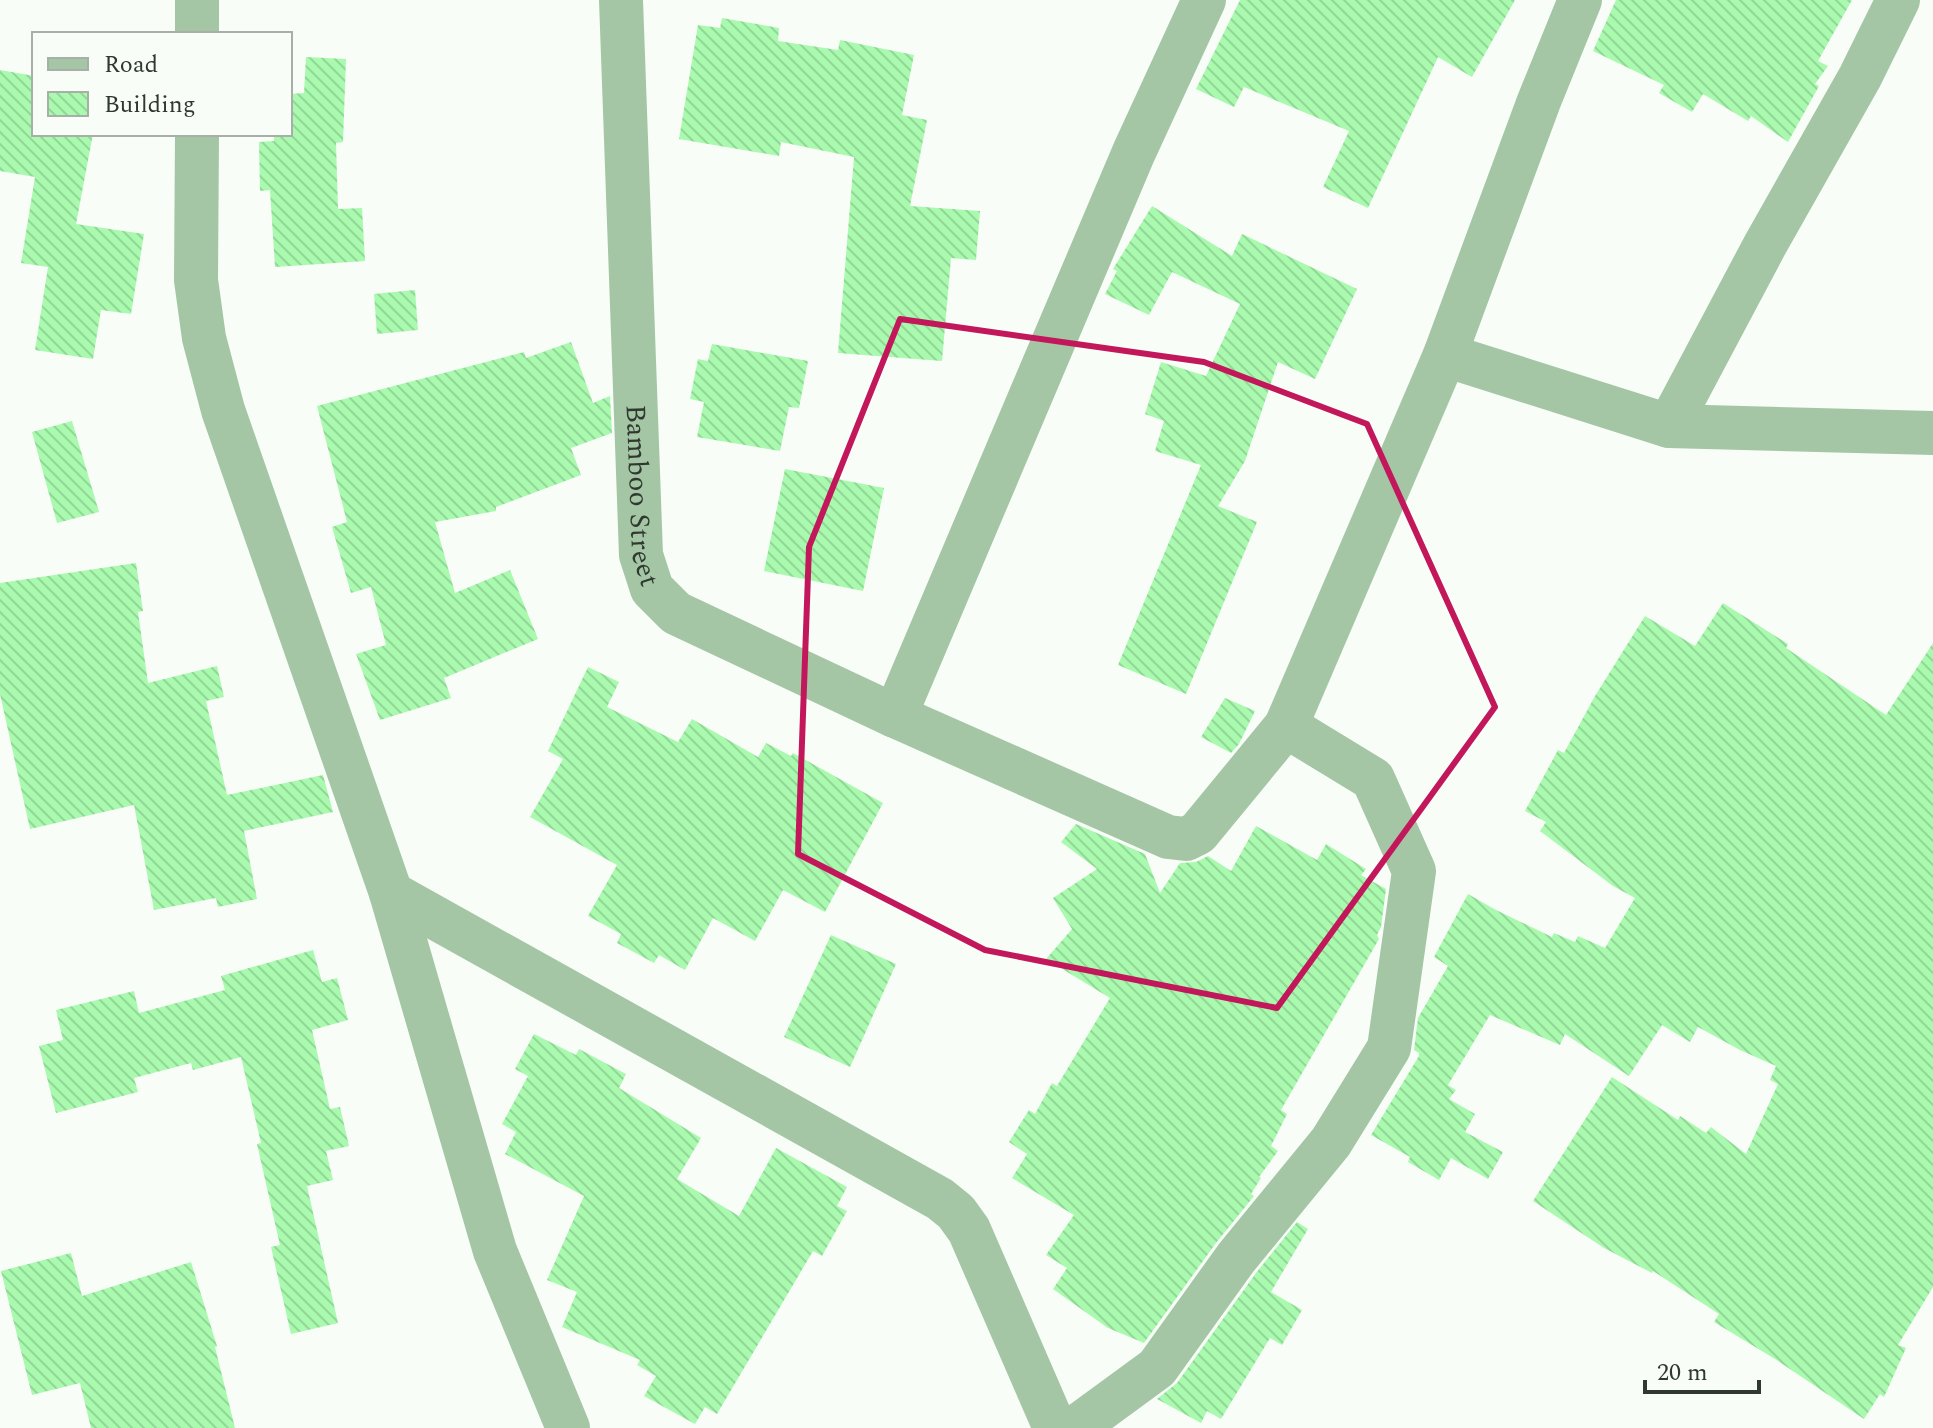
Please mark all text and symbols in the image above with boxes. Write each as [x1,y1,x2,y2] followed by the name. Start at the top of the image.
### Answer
[32,32,292,136] legend
[104,47,158,83] text: Road
[104,87,196,123] text: Building
[614,404,671,592] street label: Bamboo Street
[1645,1344,1759,1394] scale bar
[1657,1355,1708,1391] text: 20 m

